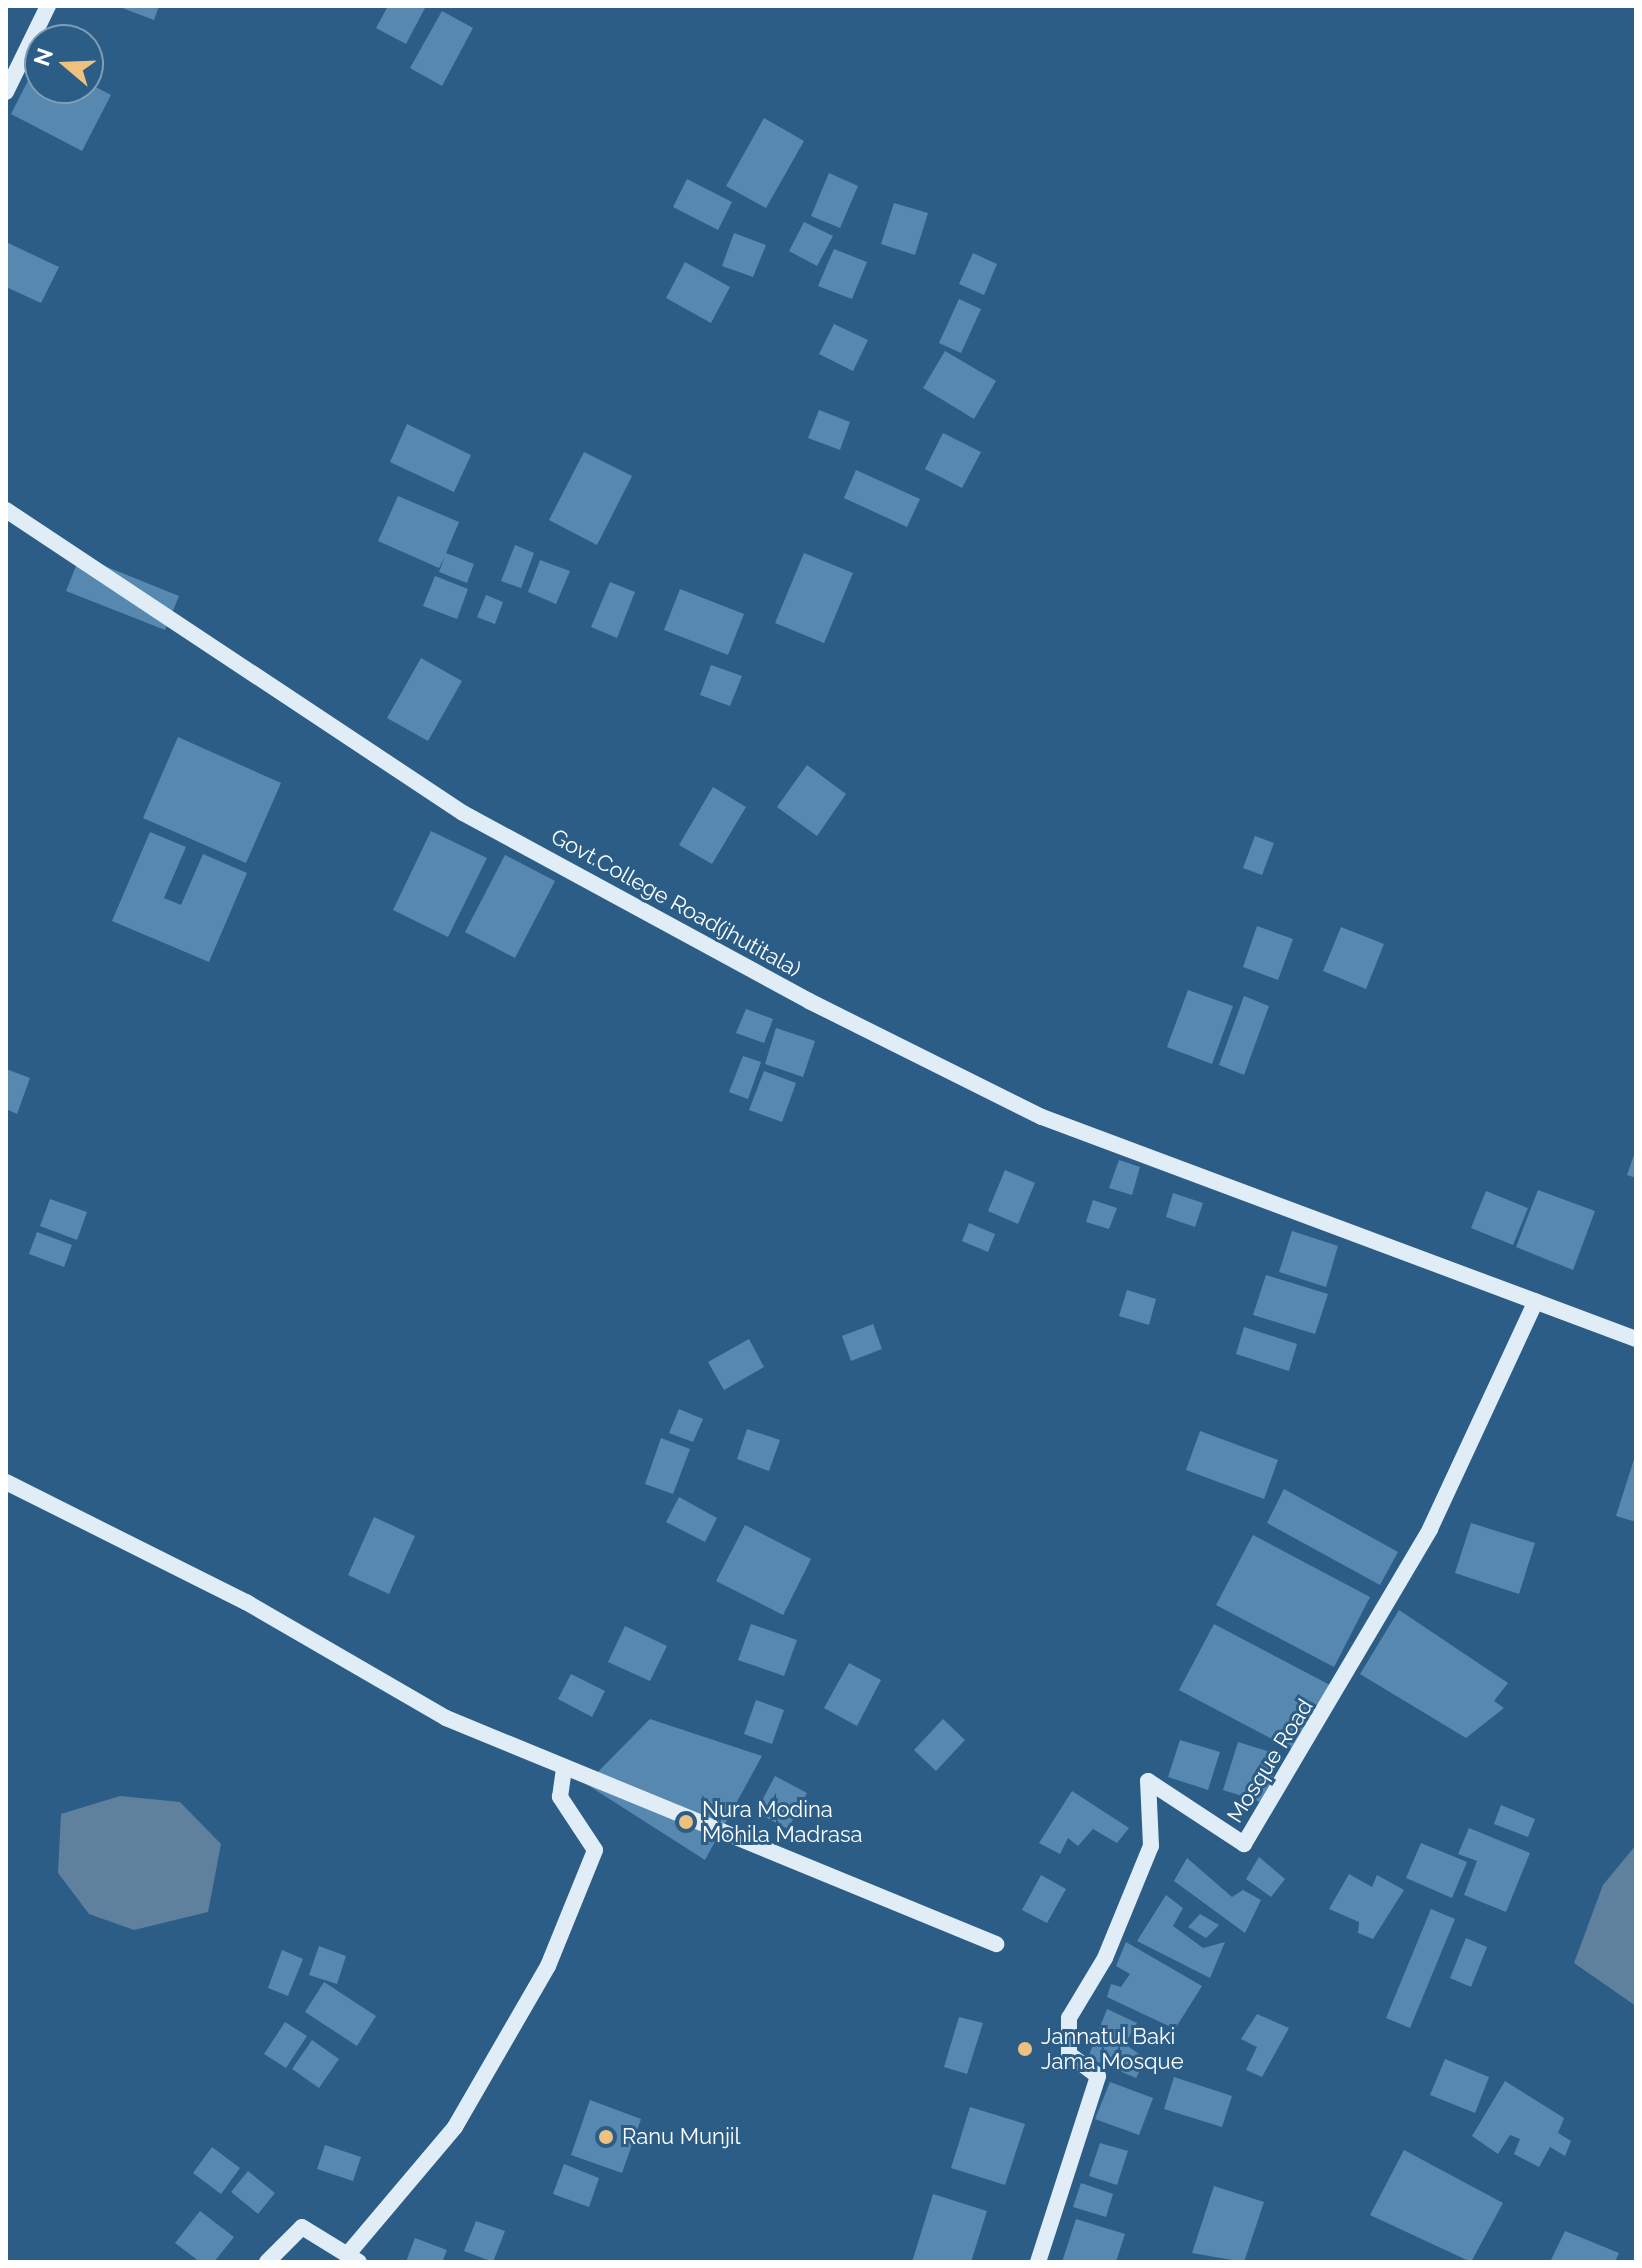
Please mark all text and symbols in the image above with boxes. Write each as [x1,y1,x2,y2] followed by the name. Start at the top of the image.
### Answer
[24,24,104,104] north arrow
[28,45,58,69] text: N
[547,823,805,983] street label: Govt.College Road(jhutitala)
[1222,1694,1318,1828] street label: Mosque Road
[702,1796,863,1848] place label: Nura Modina Mohila Madrasa
[677,1813,695,1831] marker: Nura Modina Mohila Madrasa
[1041,2023,1184,2074] place label: Jannatul Baki Jama Mosque
[1016,2040,1034,2058] marker: Jannatul Baki Jama Mosque
[622,2124,741,2150] place label: Ranu Munjil
[597,2128,615,2146] marker: Ranu Munjil

